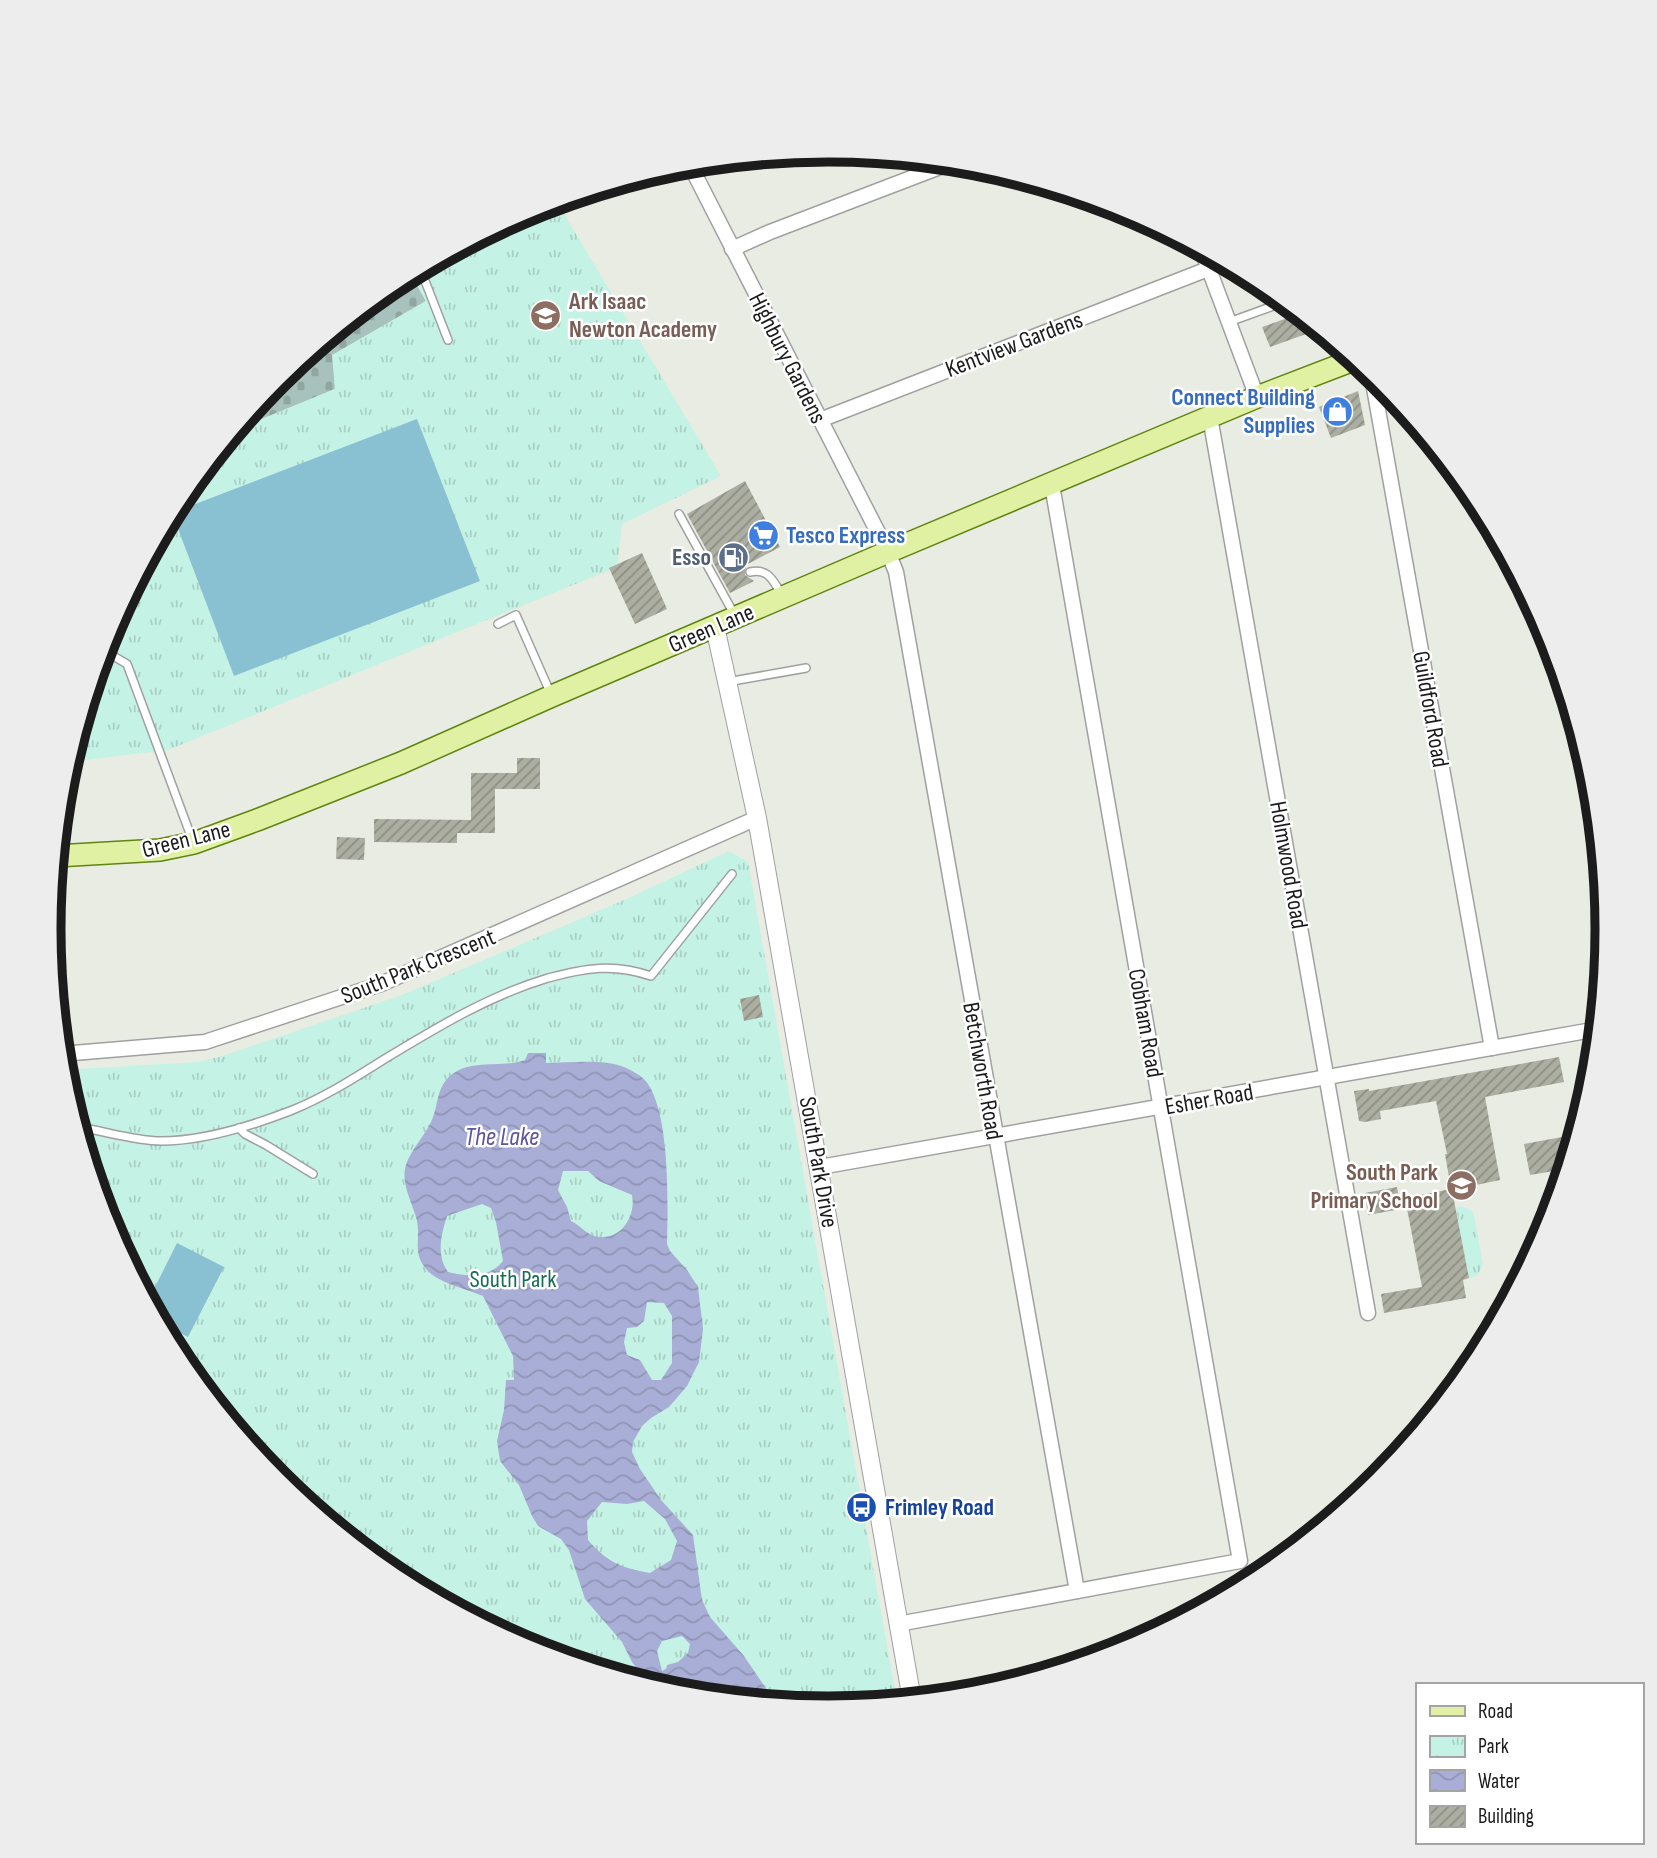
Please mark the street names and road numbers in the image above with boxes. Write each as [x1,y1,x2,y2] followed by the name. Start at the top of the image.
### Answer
[742,288,833,428] street label: Highbury Gardens
[941,305,1087,384] street label: Kentview Gardens
[664,598,758,659] street label: Green Lane
[1406,649,1455,770] street label: Guildford Road
[1263,799,1314,931] street label: Holmwood Road
[139,815,233,864] street label: Green Lane
[337,922,500,1011] street label: South Park Crescent
[1122,966,1169,1080] street label: Cobham Road
[956,1000,1009,1142] street label: Betchworth Road
[1163,1077,1255,1122] street label: Esher Road
[793,1094,844,1230] street label: South Park Drive

